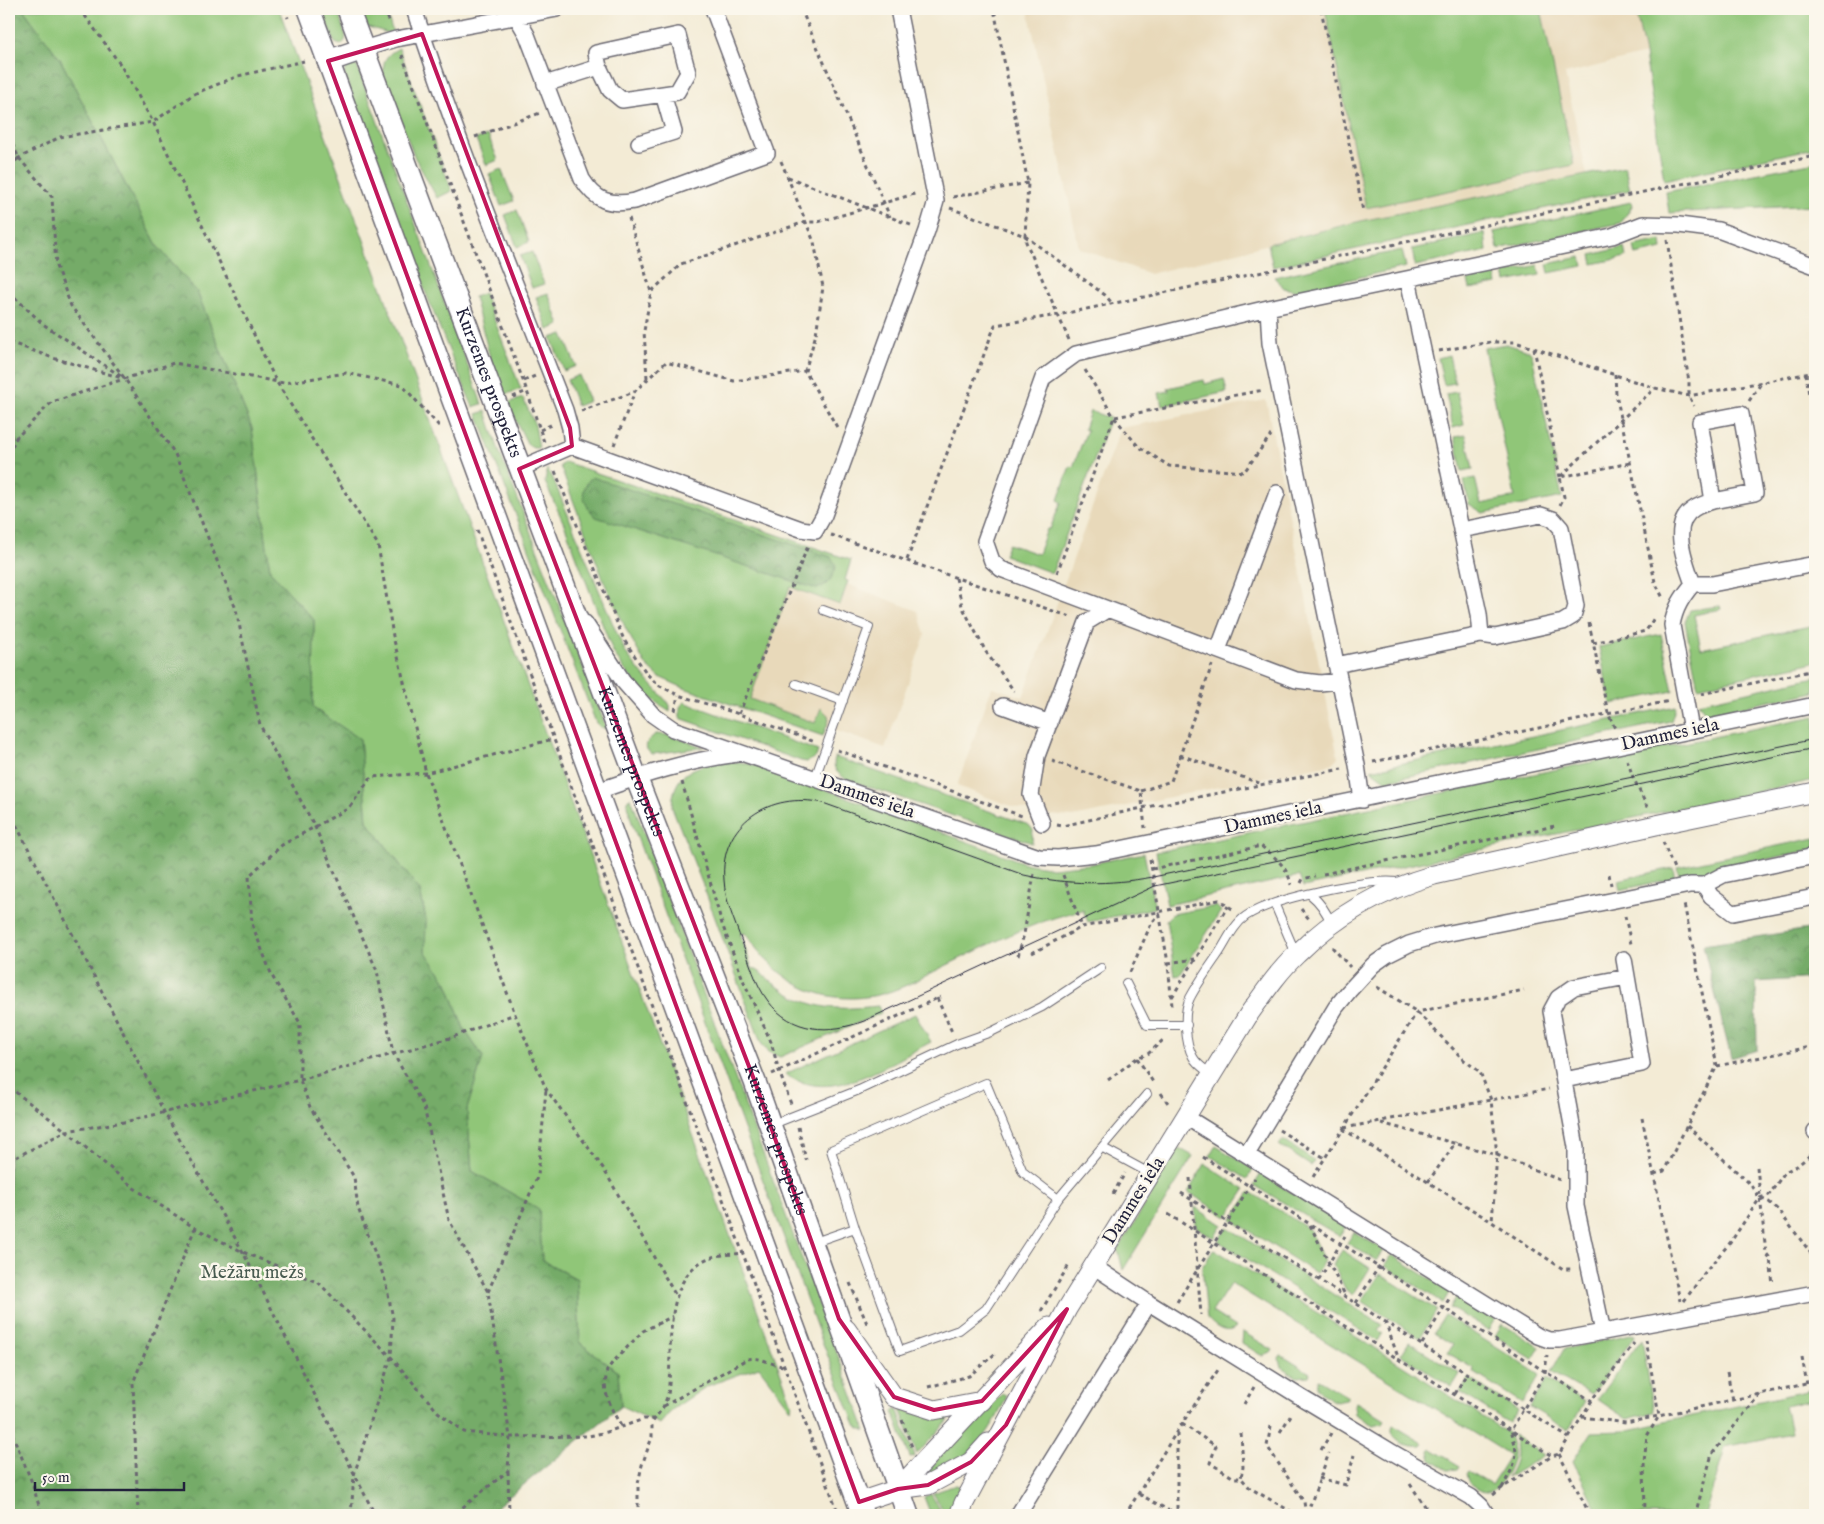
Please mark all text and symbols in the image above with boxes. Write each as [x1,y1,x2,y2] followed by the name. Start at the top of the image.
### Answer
[449,304,527,461] street label: Kurzemes prospekts
[591,683,670,840] street label: Kurzemes prospekts
[1619,713,1722,757] street label: Dammes iela
[816,769,919,825] street label: Dammes iela
[1222,796,1325,840] street label: Dammes iela
[737,1061,813,1219] street label: Kurzemes prospekts
[1097,1152,1171,1250] street label: Dammes iela
[200,1261,304,1285] park label: Mežāru mežs
[35,1459,184,1491] scale bar
[42,1468,70,1487] text: 50 m

